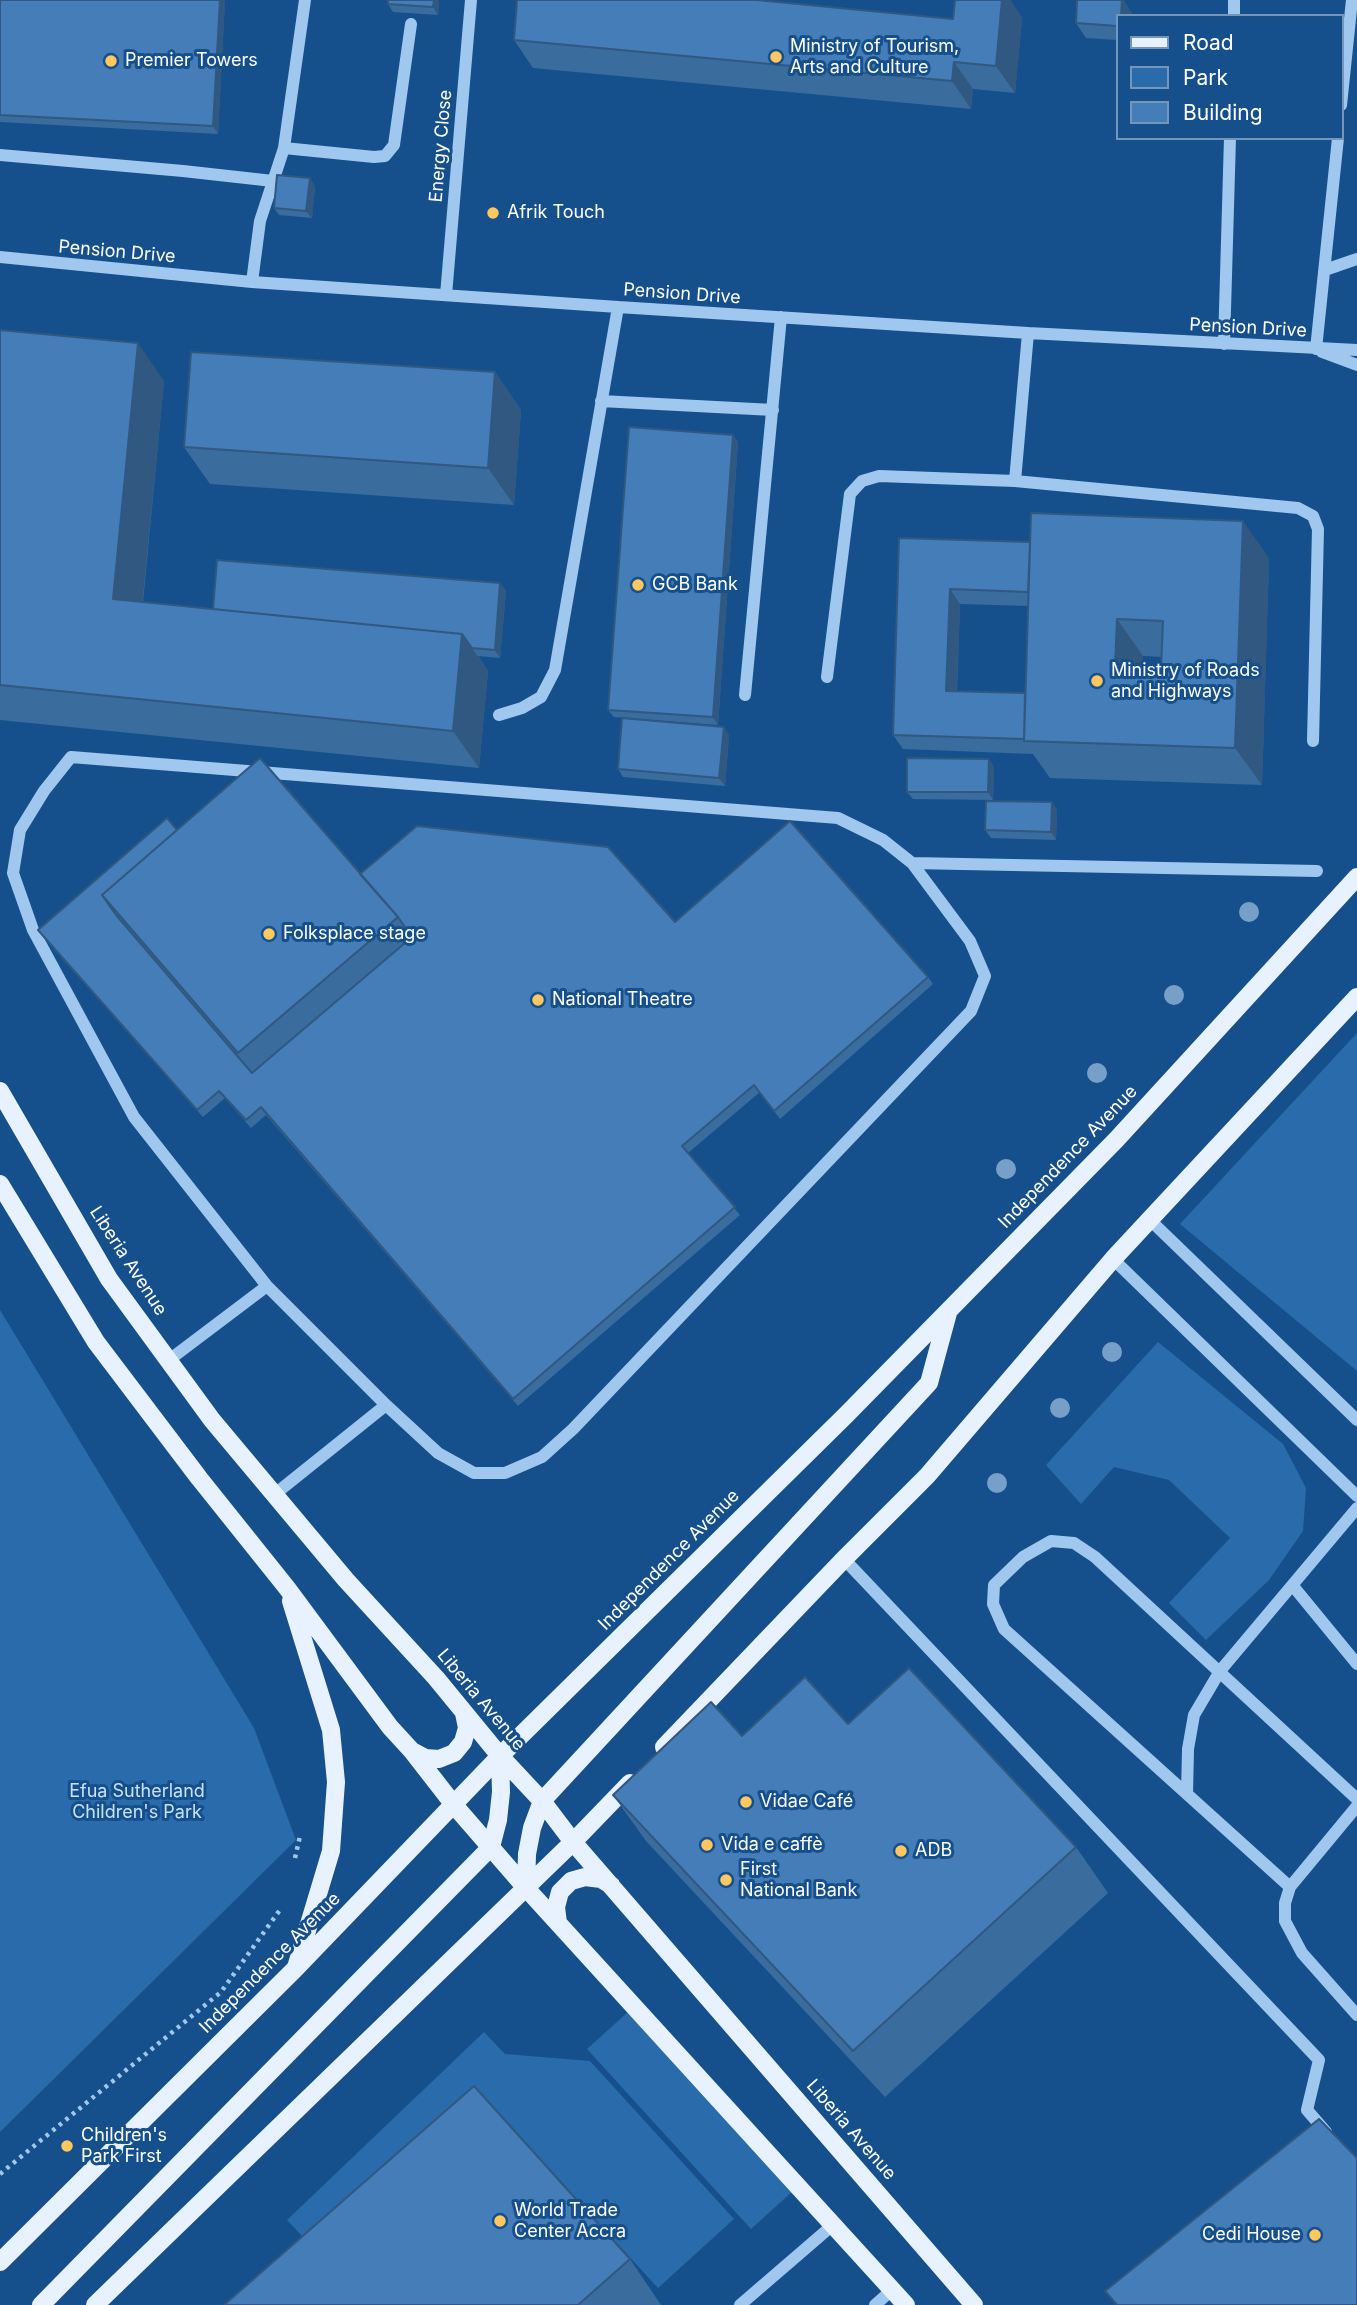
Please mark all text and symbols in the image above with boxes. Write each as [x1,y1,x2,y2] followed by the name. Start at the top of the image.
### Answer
[1116,14,1343,140] legend
[1183,30,1234,55] text: Road
[790,36,959,78] place label: Ministry of Tourism, Arts and Culture
[768,49,784,65] marker: Ministry of Tourism, Arts and Culture
[125,50,258,72] place label: Premier Towers
[103,53,119,69] marker: Premier Towers
[1183,65,1228,90] text: Park
[425,89,457,203] street label: Energy Close
[1183,100,1263,125] text: Building
[507,202,605,224] place label: Afrik Touch
[485,205,501,221] marker: Afrik Touch
[58,236,176,268] street label: Pension Drive
[623,279,741,309] street label: Pension Drive
[1189,314,1307,342] street label: Pension Drive
[652,574,738,596] place label: GCB Bank
[630,577,646,593] marker: GCB Bank
[1111,660,1260,702] place label: Ministry of Roads and Highways
[1089,673,1105,689] marker: Ministry of Roads and Highways
[283,923,426,945] place label: Folksplace stage
[261,926,277,942] marker: Folksplace stage
[552,989,693,1011] place label: National Theatre
[530,992,546,1008] marker: National Theatre
[994,1081,1142,1233] street label: Independence Avenue
[85,1202,171,1320] street label: Liberia Avenue
[594,1485,744,1635] street label: Independence Avenue
[432,1645,530,1755] street label: Liberia Avenue
[69,1781,205,1824] park label: Efua Sutherland Children's Park
[760,1791,853,1813] place label: Vidae Café
[738,1794,754,1810] marker: Vidae Café
[721,1834,823,1856] place label: Vida e caffè
[699,1837,715,1853] marker: Vida e caffè
[915,1840,952,1862] place label: ADB
[893,1843,909,1859] marker: ADB
[740,1859,857,1902] place label: First National Bank
[718,1872,734,1888] marker: First National Bank
[195,1888,345,2038] street label: Independence Avenue
[802,2075,900,2185] street label: Liberia Avenue
[81,2125,167,2168] place label: Children's Park First
[59,2138,75,2154] marker: Children's Park First
[514,2200,626,2242] place label: World Trade Center Accra
[492,2213,508,2229] marker: World Trade Center Accra
[1202,2224,1301,2246] place label: Cedi House
[1307,2227,1323,2243] marker: Cedi House

